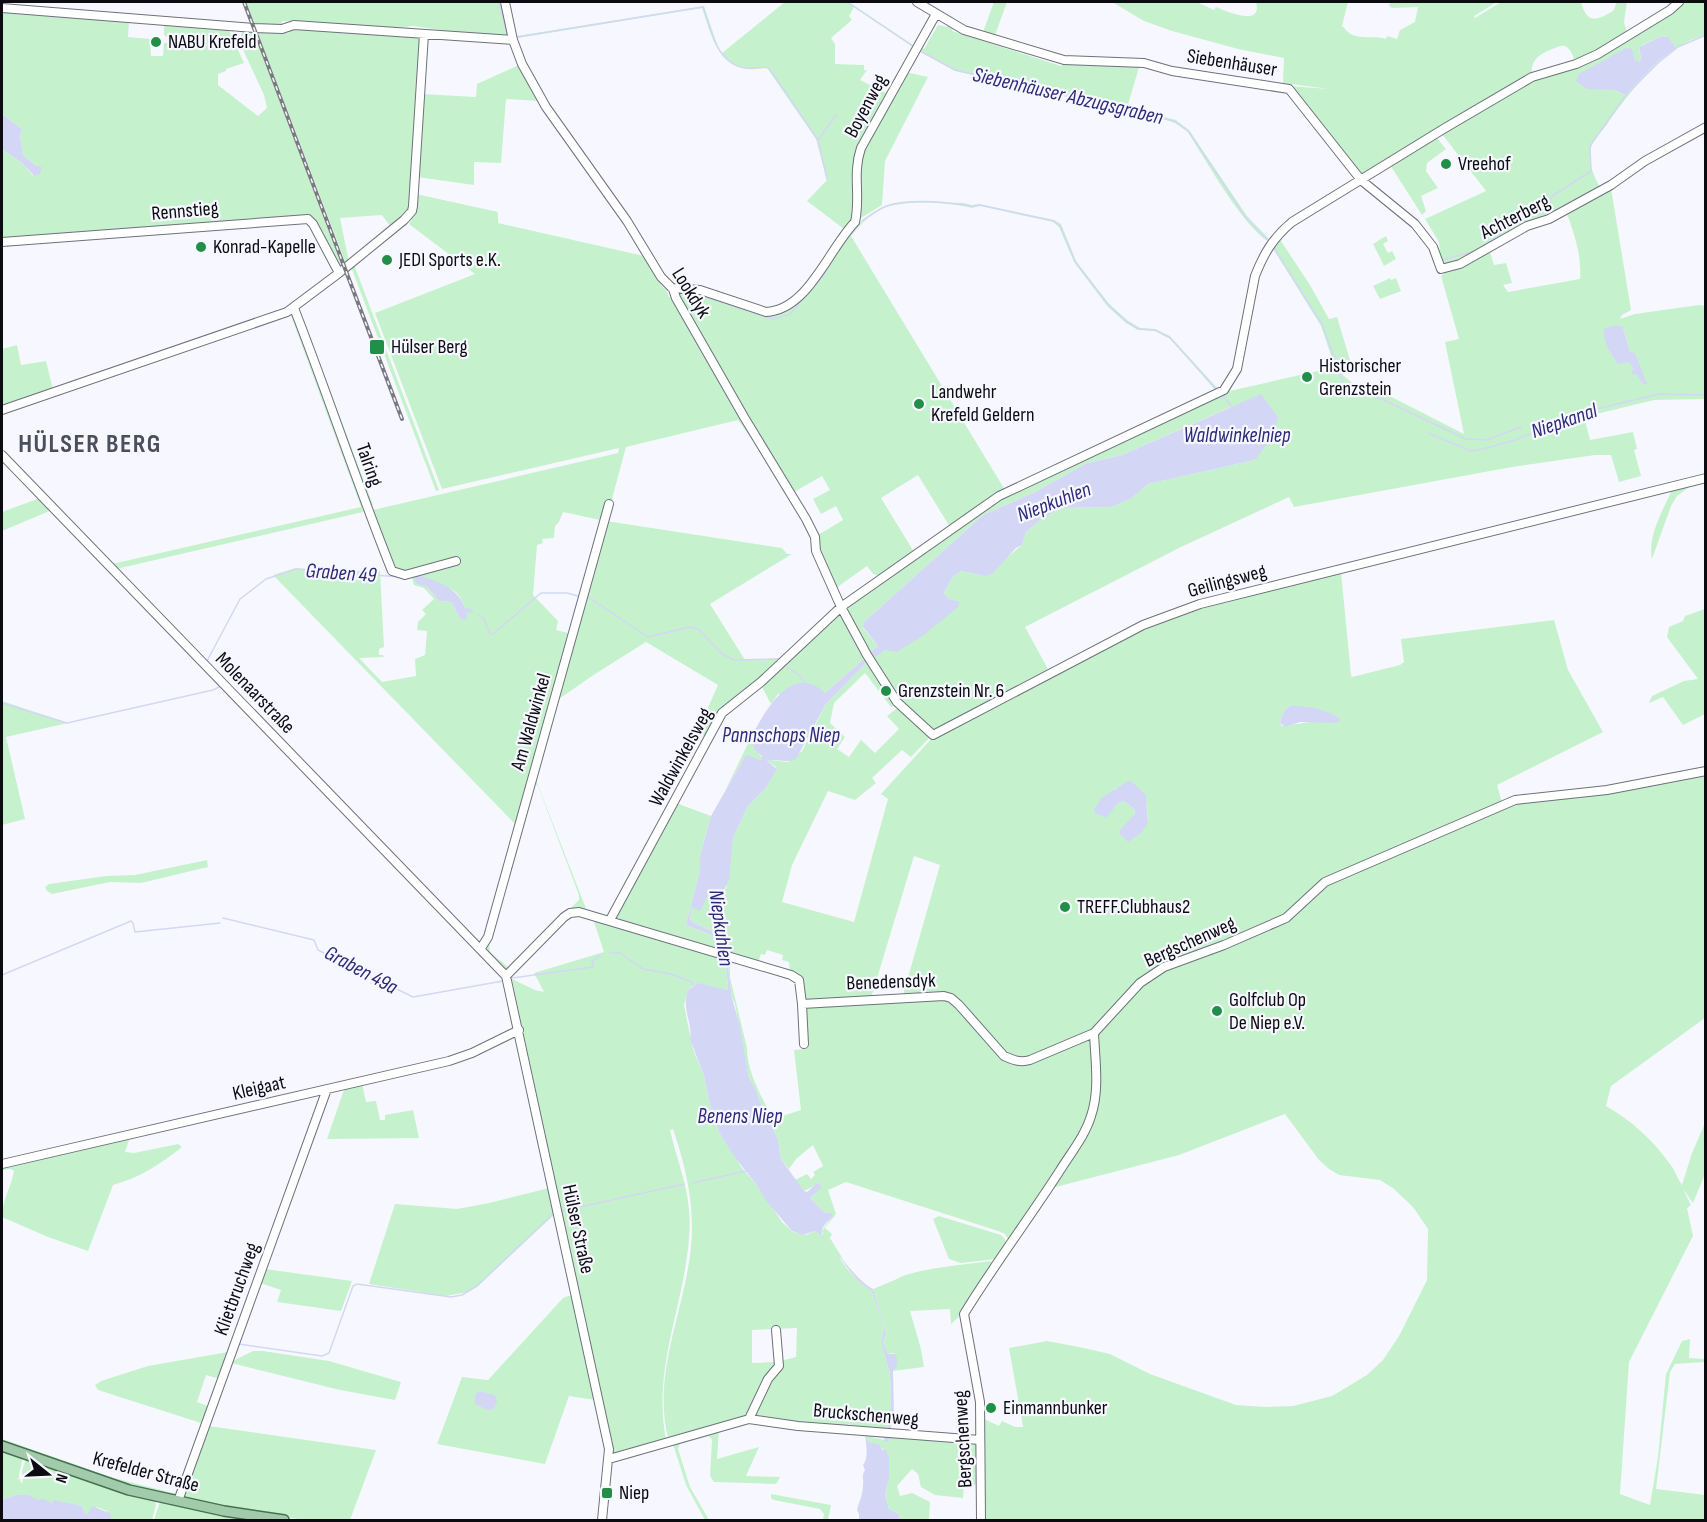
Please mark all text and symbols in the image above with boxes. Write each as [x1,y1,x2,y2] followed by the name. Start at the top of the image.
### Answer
[168,30,257,54] place label: NABU Krefeld
[149,35,163,49] marker: NABU Krefeld
[1185,44,1279,82] street label: Siebenhäuser
[970,62,1166,130] water label: Siebenhäuser Abzugsgraben
[839,70,893,142] street label: Boyenweg
[1458,152,1511,176] place label: Vreehof
[1439,157,1453,171] marker: Vreehof
[1475,189,1554,245] street label: Achterberg
[150,196,220,226] street label: Rennstieg
[213,235,316,259] place label: Konrad-Kapelle
[194,240,208,254] marker: Konrad-Kapelle
[398,248,501,272] place label: JEDI Sports e.K.
[380,253,394,267] marker: JEDI Sports e.K.
[666,263,716,323] street label: Lookdyk
[391,335,468,359] place label: Hülser Berg
[368,338,386,356] marker: Hülser Berg
[1319,354,1402,401] place label: Historischer Grenzstein
[1300,370,1314,384] marker: Historischer Grenzstein
[931,380,1034,427] place label: Landwehr Krefeld Geldern
[912,397,926,411] marker: Landwehr Krefeld Geldern
[1528,398,1601,444] water label: Niepkanal
[1183,423,1291,448] water label: Waldwinkelniep
[18,429,162,460] district label: HÜLSER BERG
[350,440,388,490] street label: Talring
[1014,476,1095,527] water label: Niepkuhlen
[305,558,378,588] water label: Graben 49
[1185,559,1269,603] street label: Geilingsweg
[210,647,300,739] street label: Molenaarstraße
[505,671,556,774] street label: Am Waldwinkel
[898,679,1004,703] place label: Grenzstein Nr. 6
[879,684,893,698] marker: Grenzstein Nr. 6
[644,703,718,811] street label: Waldwinkelsweg
[722,723,840,748] water label: Pannschops Niep
[703,888,739,968] water label: Niepkuhlen
[1077,895,1190,919] place label: TREFF.Clubhaus2
[1058,900,1072,914] marker: TREFF.Clubhaus2
[1141,911,1239,973] street label: Bergschenweg
[320,940,402,1000] water label: Graben 49a
[846,968,936,996] street label: Benedensdyk
[1229,988,1306,1035] place label: Golfclub Op De Niep e.V.
[1210,1004,1224,1018] marker: Golfclub Op De Niep e.V.
[230,1070,288,1106] street label: Kleigaat
[698,1104,783,1129] water label: Benens Niep
[557,1182,599,1276] street label: Hülser Straße
[209,1239,265,1339] street label: Klietbruchweg
[948,1390,978,1488] street label: Bergschenweg
[1003,1396,1108,1420] place label: Einmannbunker
[812,1398,920,1432] street label: Bruckschenweg
[984,1401,998,1415] marker: Einmannbunker
[18,1444,78,1504] north arrow
[90,1446,202,1498] street label: Krefelder Straße
[50,1471,71,1485] text: N
[619,1481,649,1505] place label: Niep
[600,1486,614,1500] marker: Niep

